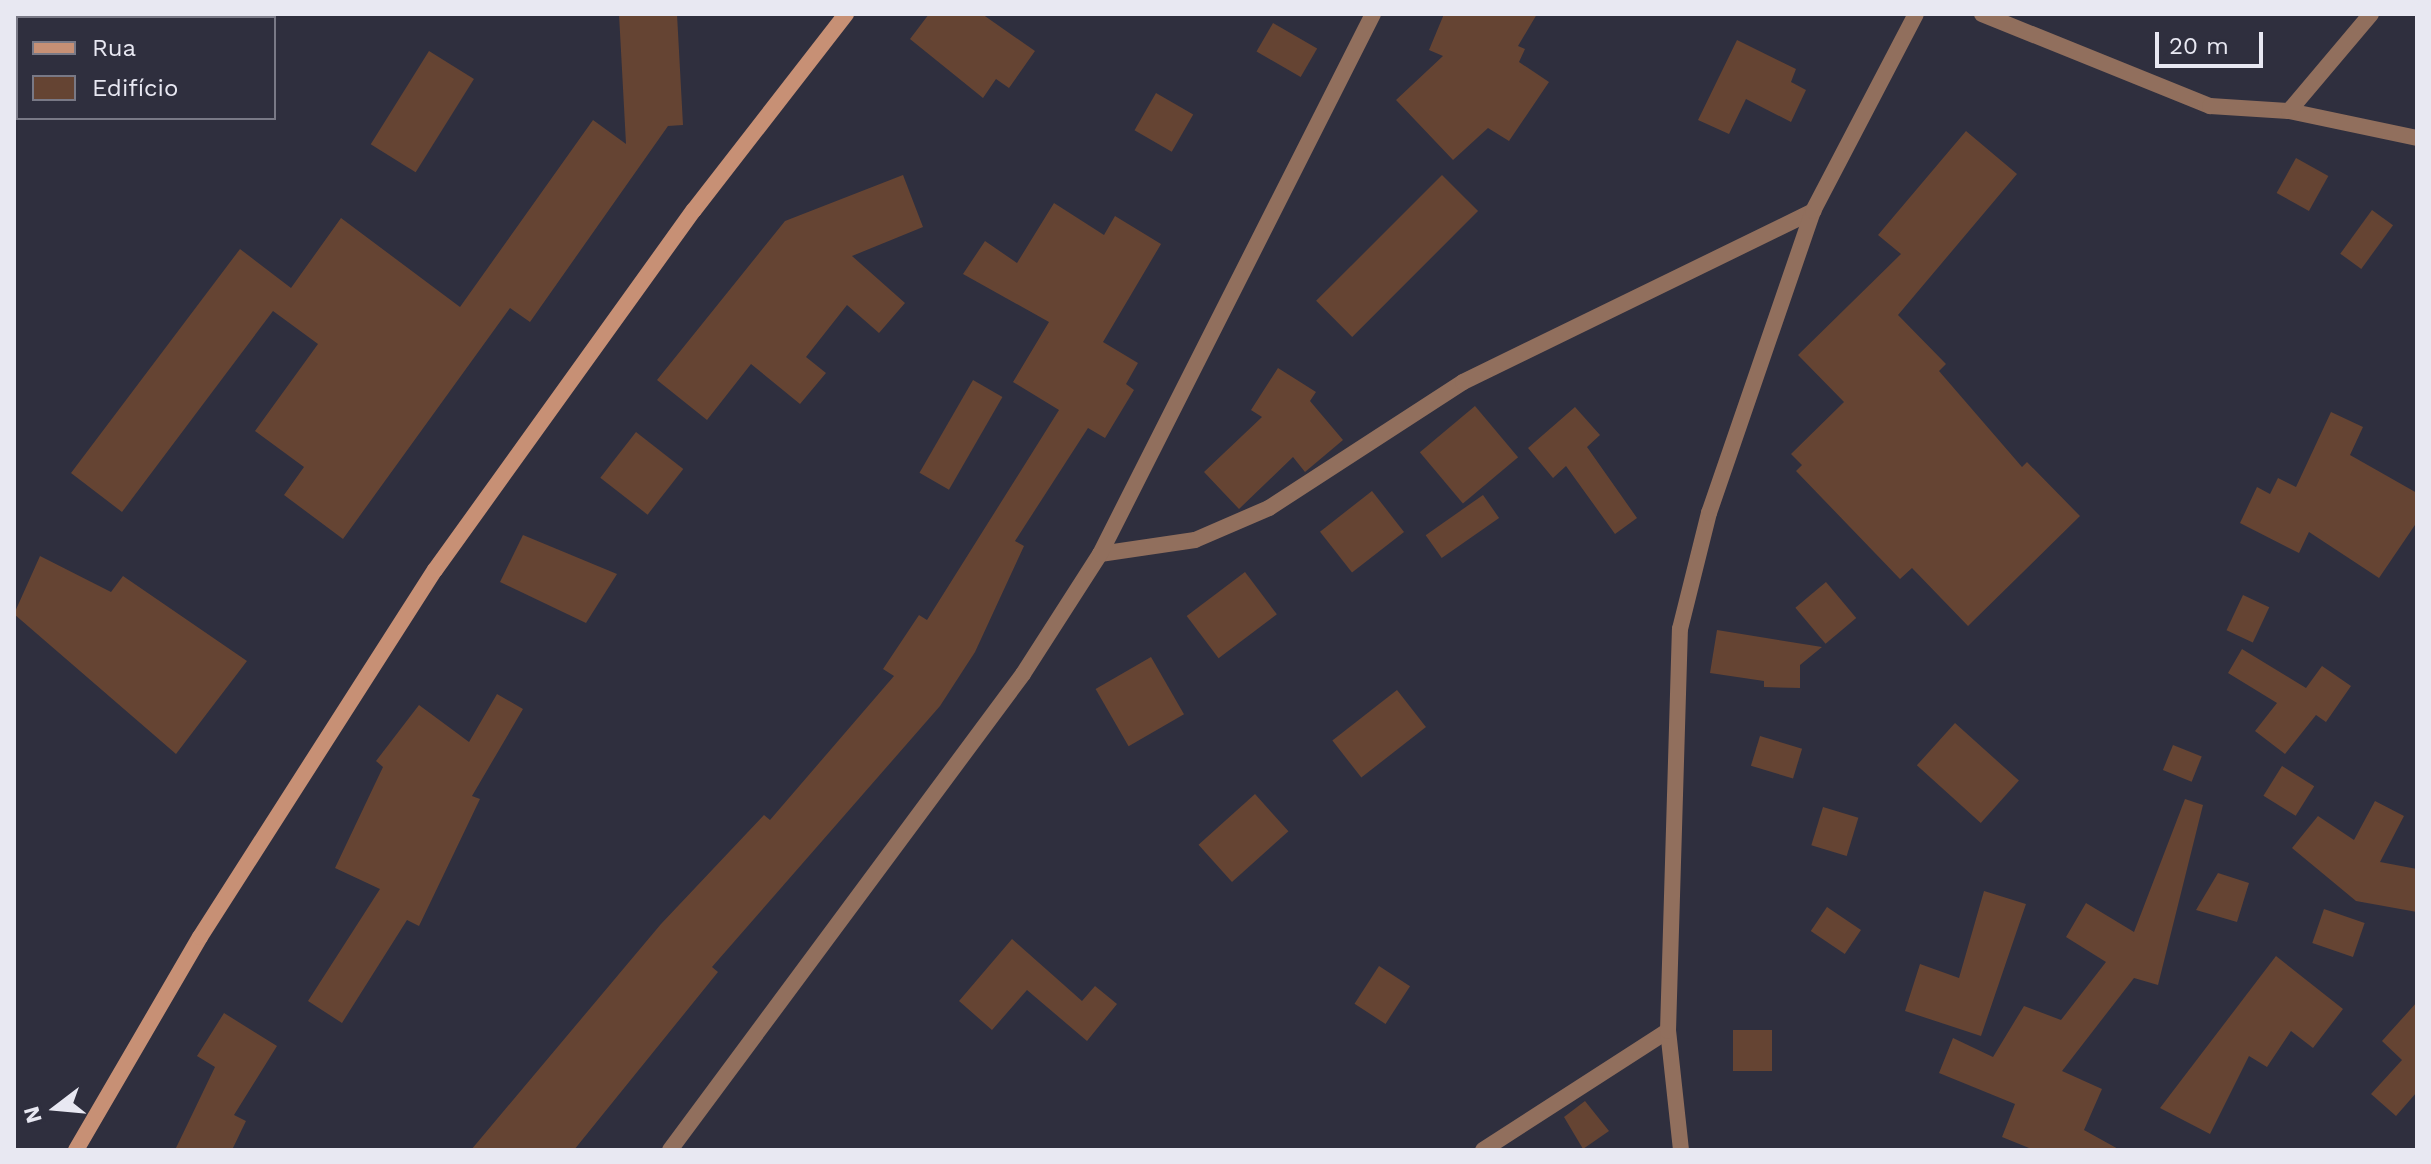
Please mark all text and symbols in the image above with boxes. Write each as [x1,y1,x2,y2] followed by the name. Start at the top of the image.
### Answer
[16,16,276,120] legend
[2159,16,2267,66] scale bar
[2169,32,2229,60] text: 20 m
[92,34,136,62] text: Rua
[92,74,178,102] text: Edifício
[16,1068,96,1148] north arrow
[18,1103,47,1126] text: N

